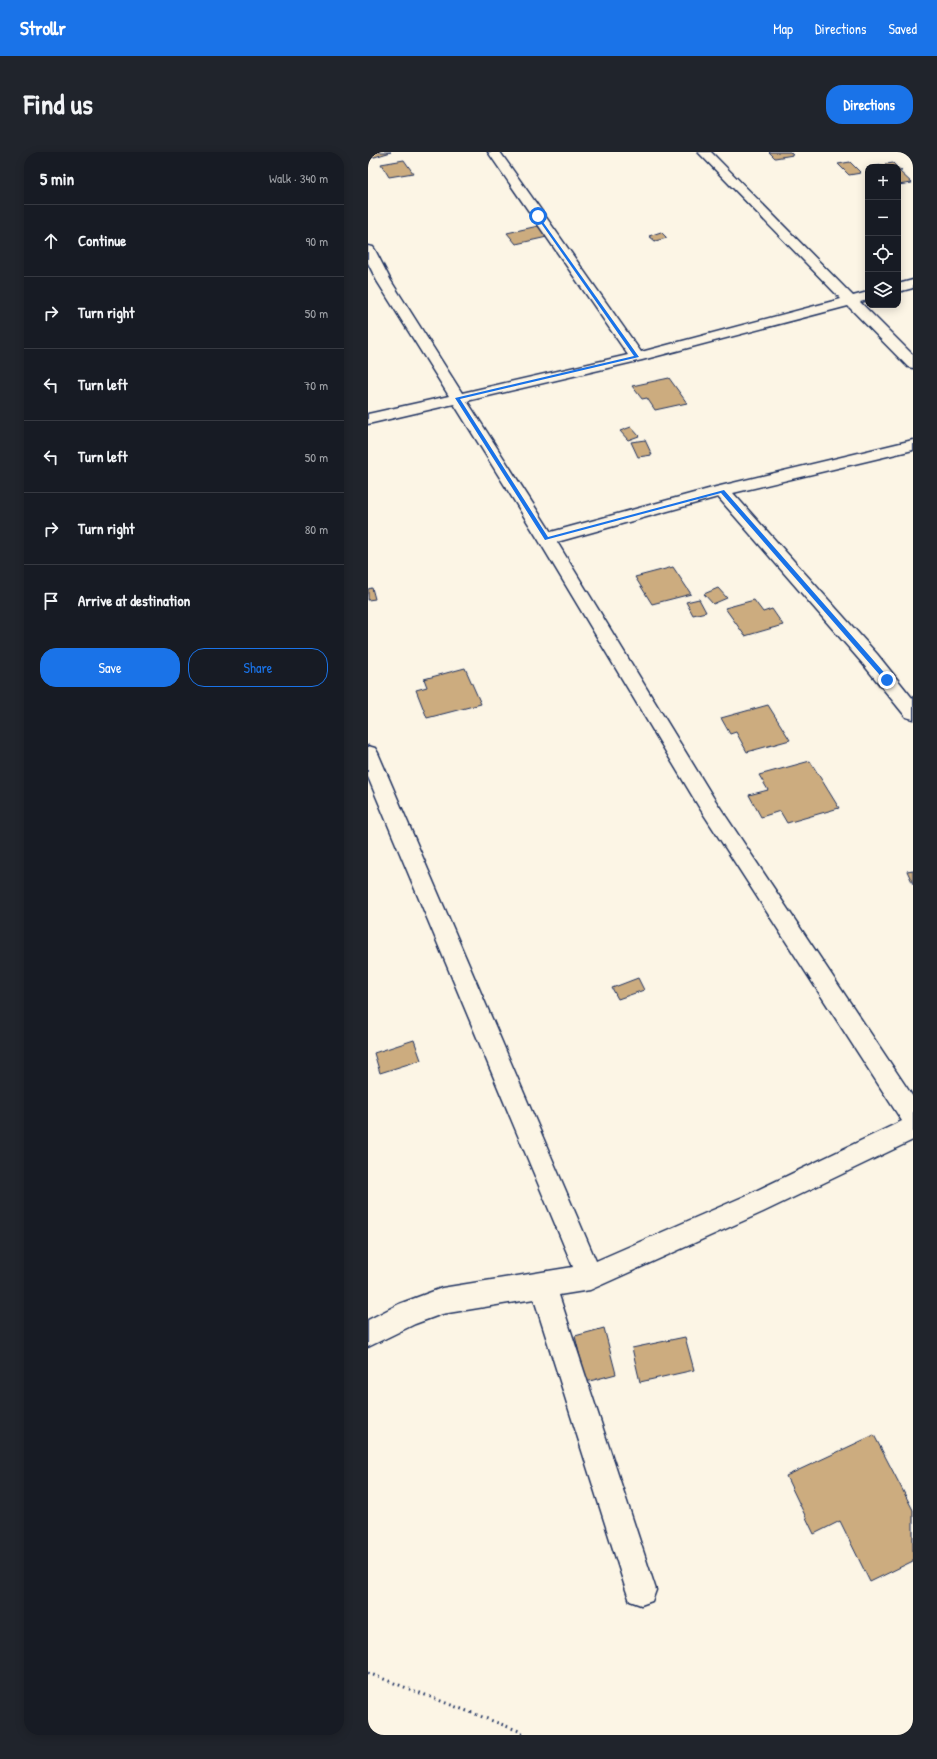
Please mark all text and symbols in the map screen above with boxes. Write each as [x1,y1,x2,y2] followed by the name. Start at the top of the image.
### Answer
[20,15,66,41] text: Strollr
[773,19,793,38] text: Map
[815,19,866,38] text: Directions
[888,19,917,38] text: Saved
[24,85,93,123] text: Find us
[826,85,913,124] button: Directions
[865,164,901,308] map controls
[865,164,901,200] button: +
[40,167,74,190] text: 5 min
[269,169,328,187] text: Walk · 340 m
[865,200,901,236] button: −
[529,207,547,225] route start
[40,230,62,252] icon: ahead
[78,230,126,251] text: Continue
[306,232,328,250] text: 90 m
[865,236,901,272] button: locate
[865,272,901,308] button: layers
[40,302,62,324] icon: right
[78,302,134,323] text: Turn right
[305,304,328,322] text: 50 m
[40,374,62,396] icon: left
[78,374,128,395] text: Turn left
[304,376,328,394] text: 70 m
[40,446,62,468] icon: left
[78,446,128,467] text: Turn left
[305,448,328,466] text: 50 m
[40,518,62,540] icon: right
[78,518,134,539] text: Turn right
[305,520,328,538] text: 80 m
[40,590,62,612] icon: arrive
[78,590,190,611] text: Arrive at destination
[40,648,180,687] button: Save
[188,648,328,687] button: Share
[878,671,896,689] route end

